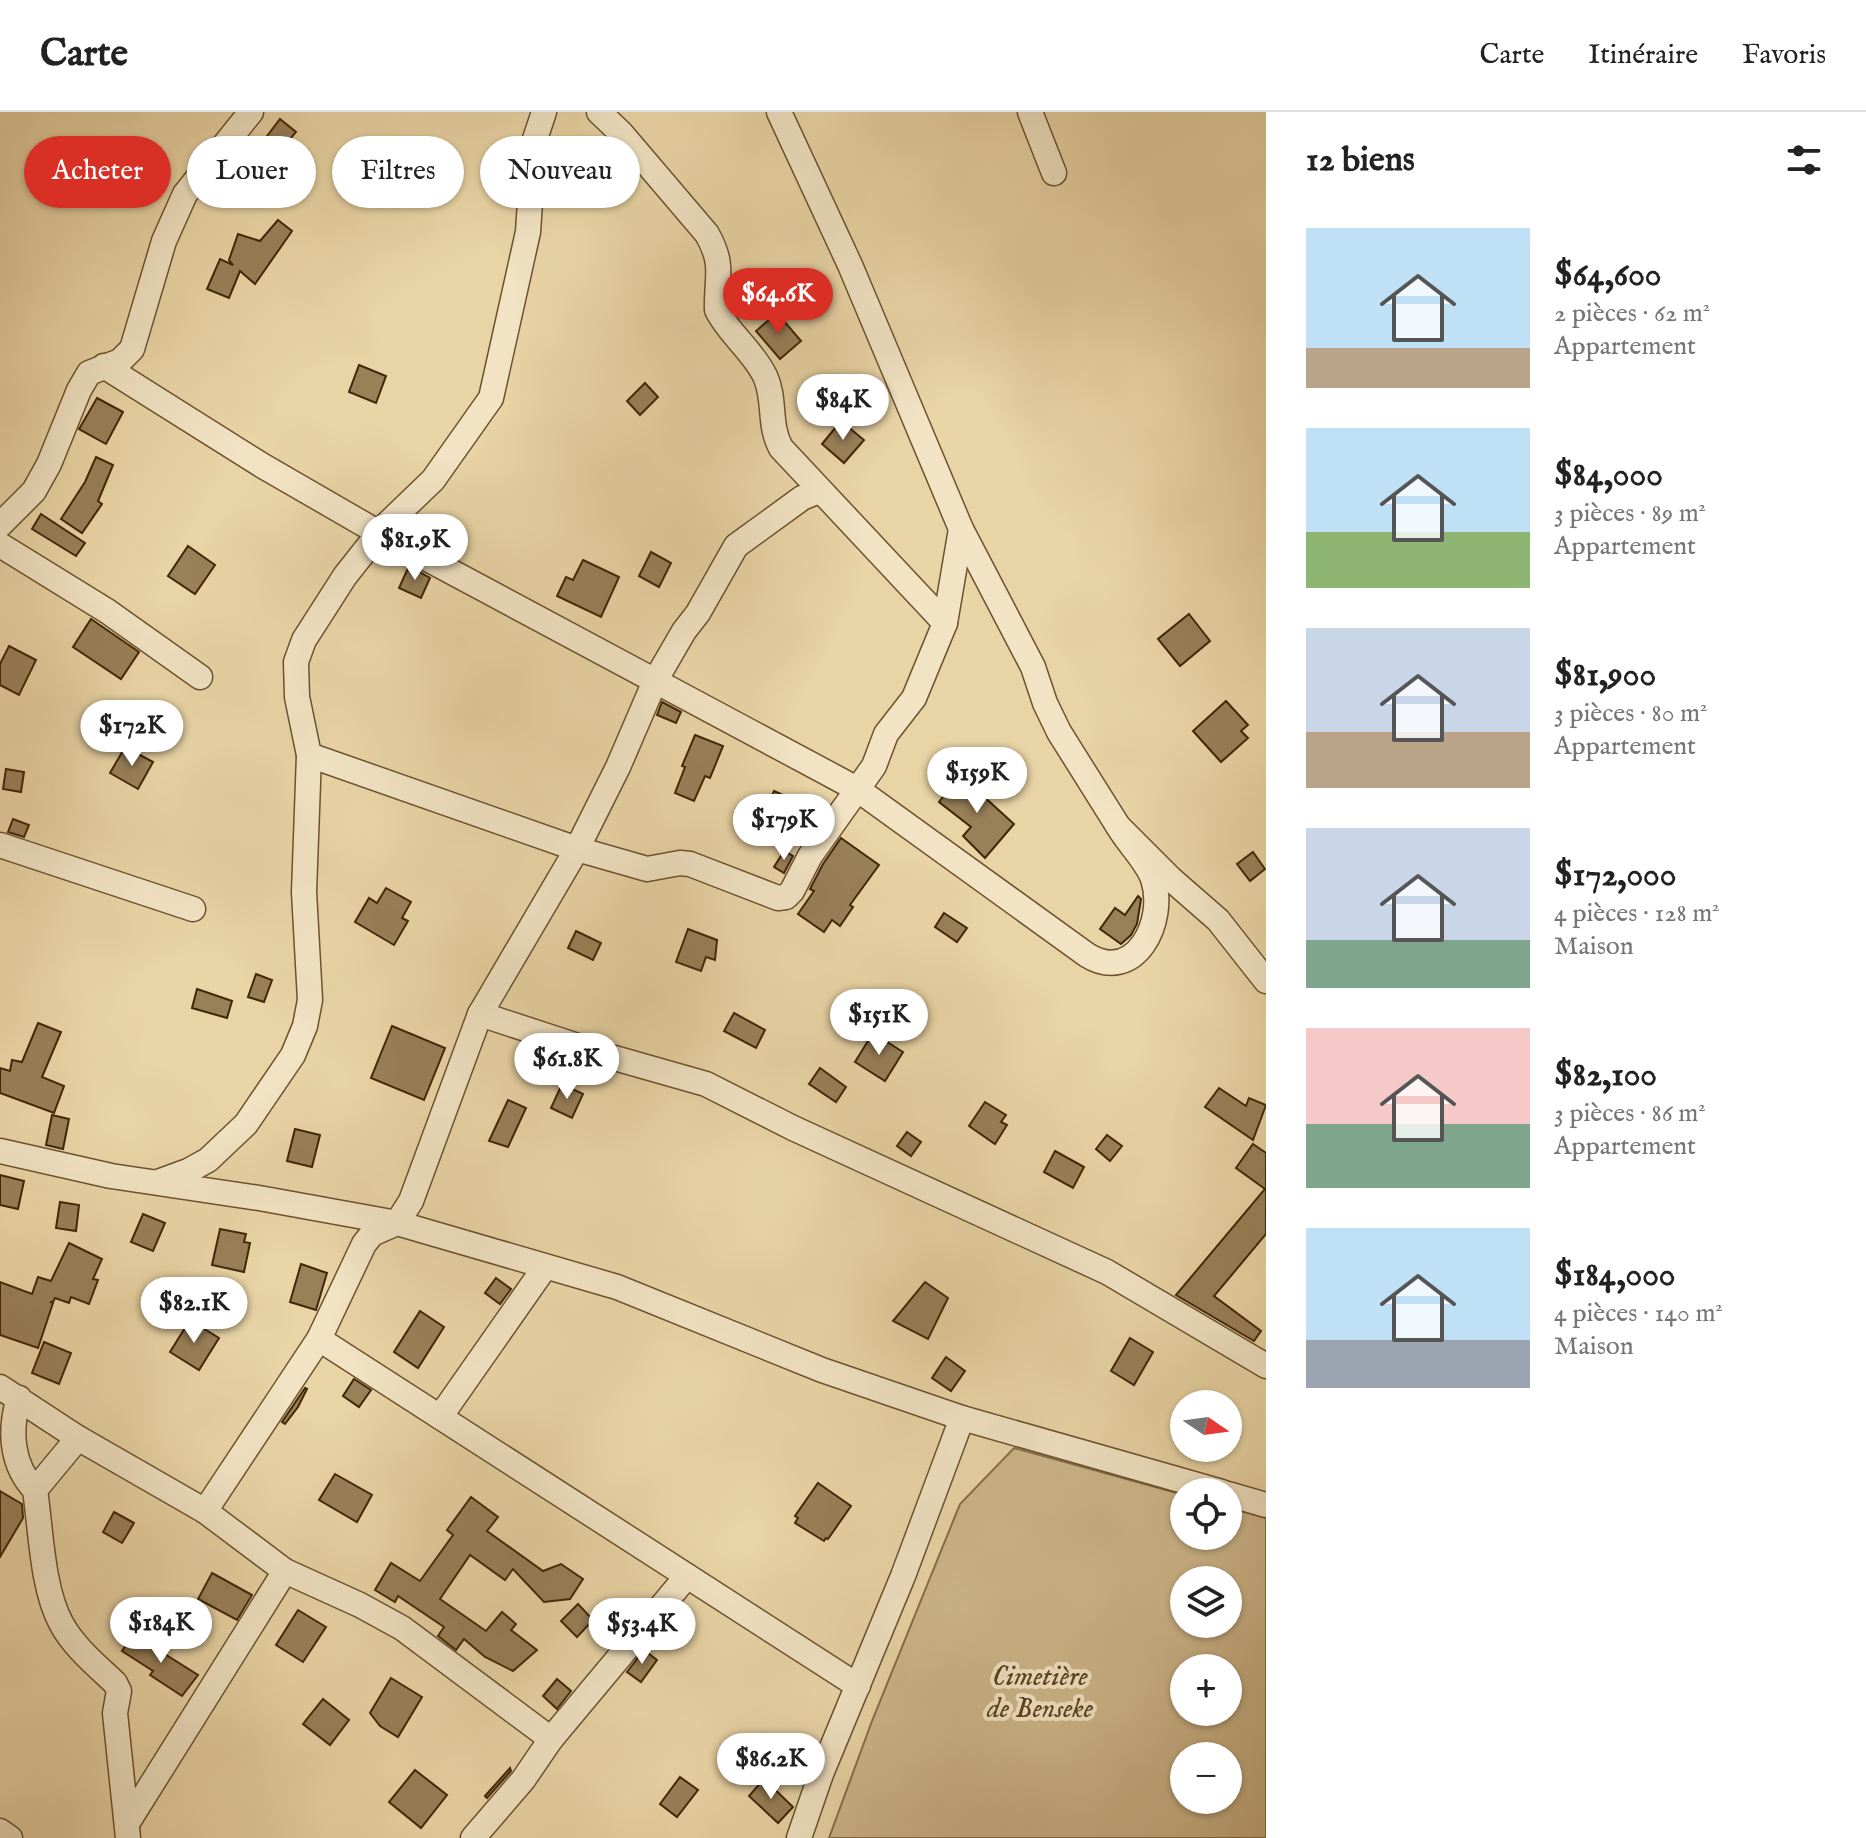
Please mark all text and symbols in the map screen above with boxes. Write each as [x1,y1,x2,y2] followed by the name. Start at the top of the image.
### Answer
[40,31,128,79] text: Carte
[1479,38,1544,73] text: Carte
[1588,38,1698,73] text: Itinéraire
[1742,38,1826,73] text: Favoris
[24,136,171,208] chip: Acheter
[187,136,316,208] chip: Louer
[332,136,464,208] chip: Filtres
[480,136,640,208] chip: Nouveau
[1782,138,1826,182] icon: filters
[1306,139,1415,182] text: 12 biens
[1554,254,1662,297] text: $64,600
[1370,260,1466,356] icon: home
[713,268,843,336] pin: $64.6K
[741,277,815,310] text: $64.6K
[1554,297,1710,330] text: 2 pièces · 62 m²
[1554,330,1696,363] text: Appartement
[796,374,890,442] pin: $84K
[815,383,871,416] text: $84K
[1554,454,1663,497] text: $84,000
[1370,460,1466,556] icon: home
[1554,497,1706,530] text: 3 pièces · 89 m²
[350,514,480,582] pin: $81.9K
[380,523,450,556] text: $81.9K
[1554,530,1696,563] text: Appartement
[1554,654,1656,697] text: $81,900
[1370,660,1466,756] icon: home
[1554,697,1707,730] text: 3 pièces · 80 m²
[76,700,188,768] pin: $172K
[98,709,166,742] text: $172K
[1554,730,1696,763] text: Appartement
[921,747,1033,815] pin: $159K
[945,756,1009,789] text: $159K
[728,794,840,862] pin: $179K
[751,803,817,836] text: $179K
[1554,854,1677,897] text: $172,000
[1370,860,1466,956] icon: home
[1554,897,1720,930] text: 4 pièces · 128 m²
[1554,930,1634,963] text: Maison
[823,989,935,1057] pin: $151K
[848,998,910,1031] text: $151K
[502,1033,632,1101] pin: $61.8K
[532,1042,602,1075] text: $61.8K
[1554,1054,1657,1097] text: $82,100
[1370,1060,1466,1156] icon: home
[1554,1097,1706,1130] text: 3 pièces · 86 m²
[1554,1130,1696,1163] text: Appartement
[1554,1254,1676,1297] text: $184,000
[1370,1260,1466,1356] icon: home
[129,1277,259,1345] pin: $82.1K
[159,1286,229,1319] text: $82.1K
[1554,1297,1723,1330] text: 4 pièces · 140 m²
[1554,1330,1634,1363] text: Maison
[1170,1390,1242,1462] north arrow
[1170,1390,1242,1814] map controls
[1170,1478,1242,1550] button: locate
[1170,1566,1242,1638] button: layers
[105,1597,217,1665] pin: $184K
[577,1598,707,1666] pin: $53.4K
[128,1606,194,1639] text: $184K
[607,1607,677,1640] text: $53.4K
[1170,1654,1242,1726] button: +
[986,1660,1094,1727] park label: Cimetière de Benseke
[706,1733,836,1801] pin: $86.2K
[735,1742,807,1775] text: $86.2K
[1170,1742,1242,1814] button: −

